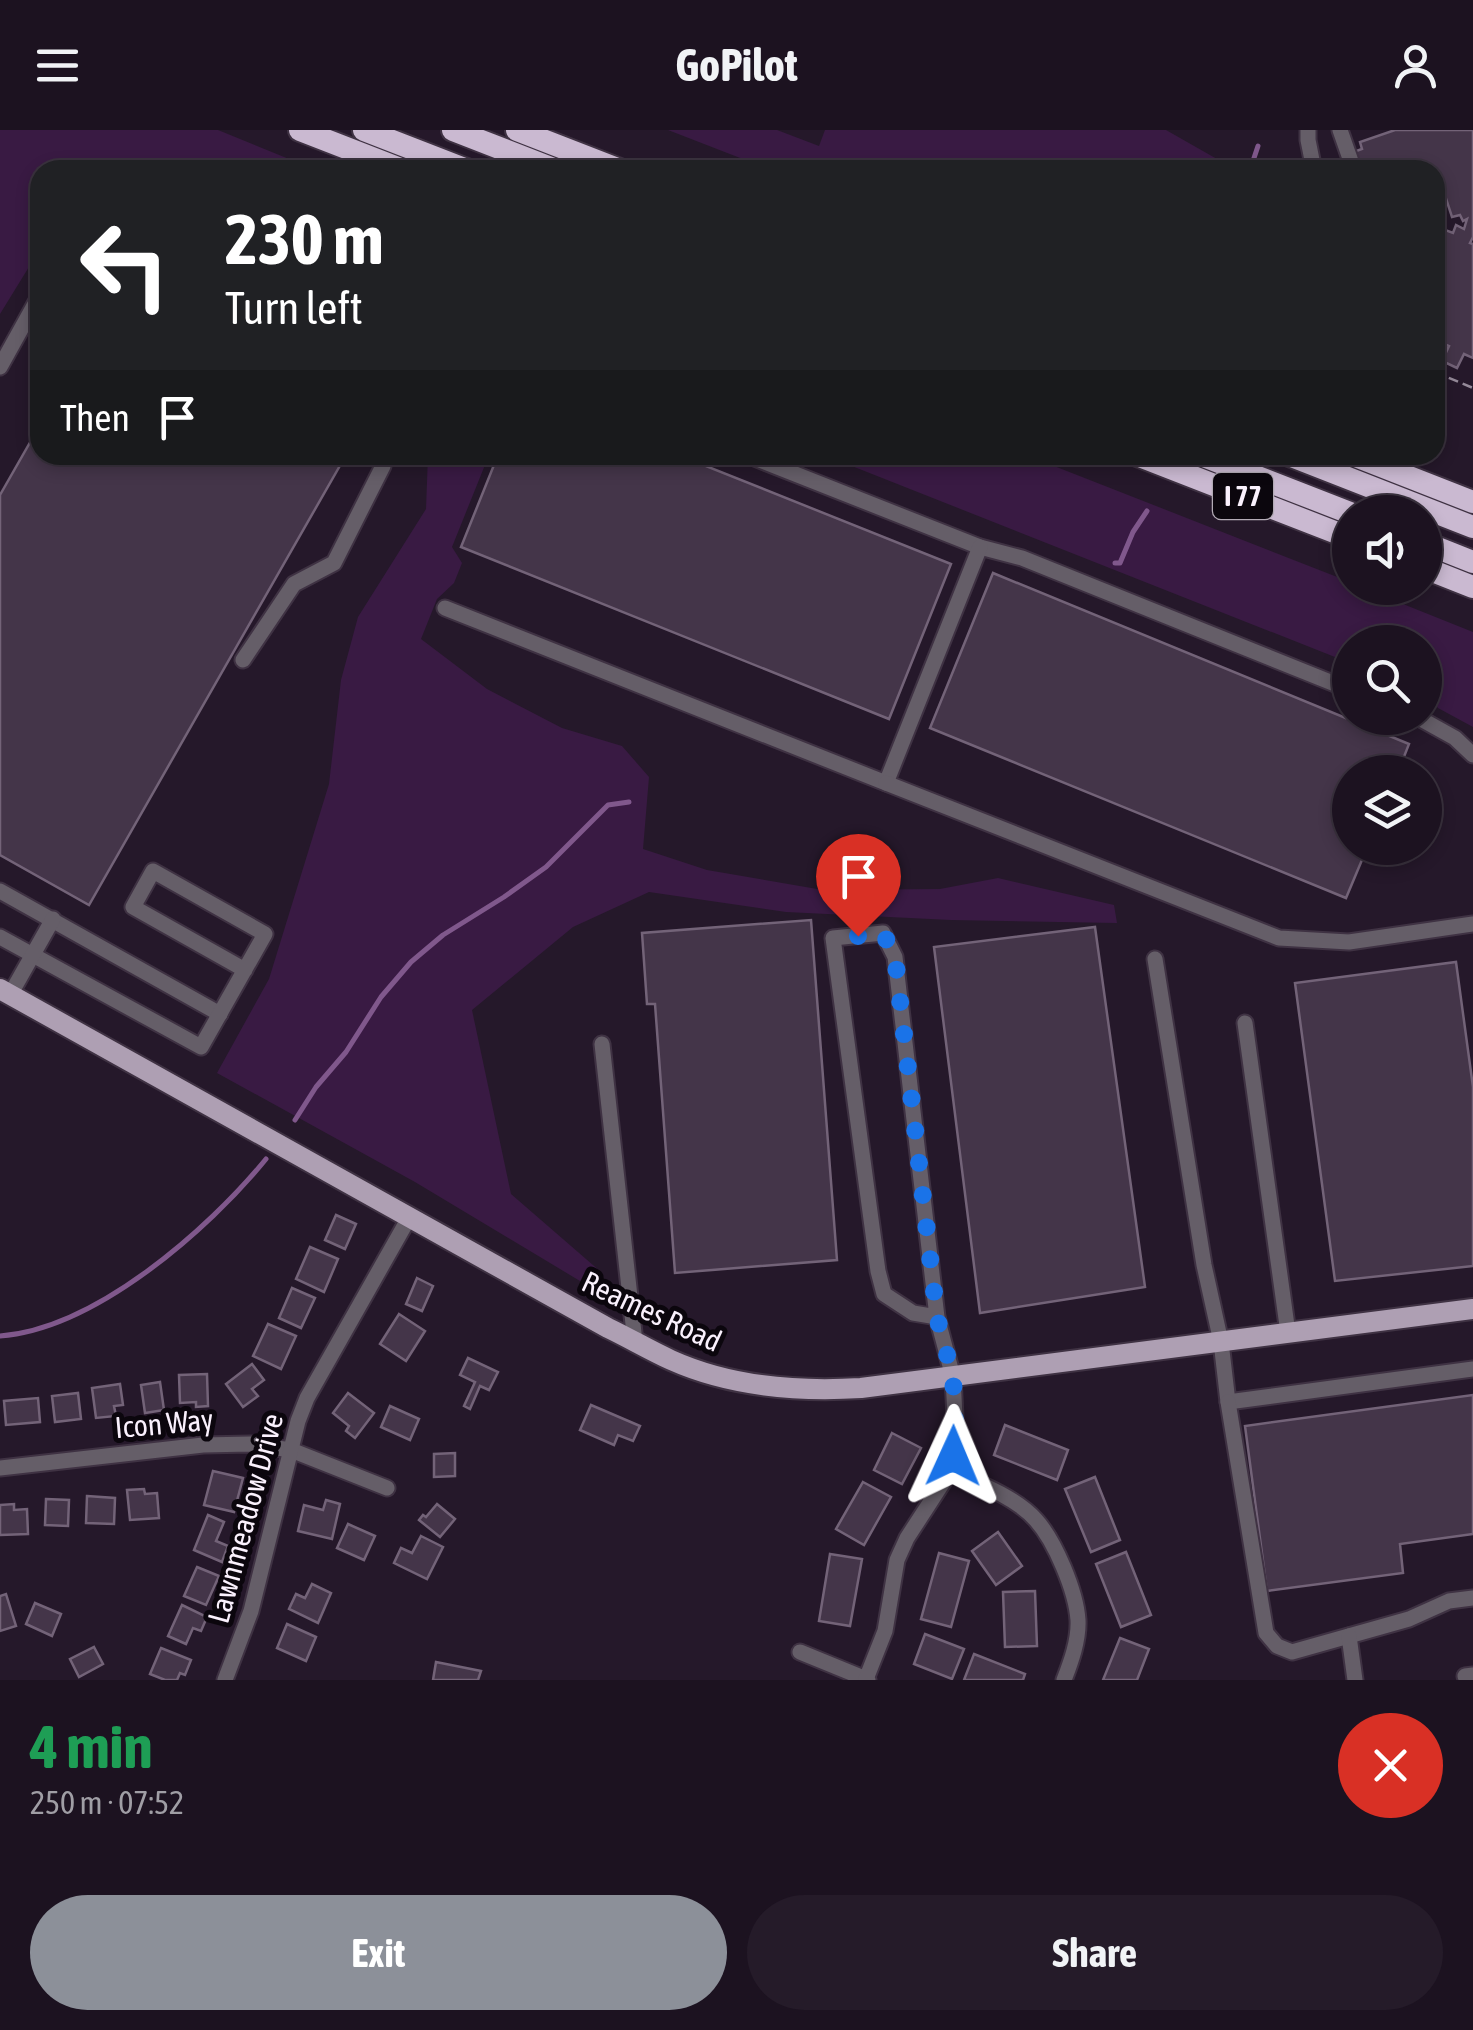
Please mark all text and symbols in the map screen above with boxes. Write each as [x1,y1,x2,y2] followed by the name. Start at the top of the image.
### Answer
[30,38,85,93] icon: menu
[1388,38,1443,93] icon: person
[675,39,798,91] text: GoPilot
[225,199,384,279] text: 230 m
[60,200,190,330] icon: left
[225,282,363,334] text: Turn left
[150,390,205,445] icon: arrive
[60,396,130,439] text: Then
[1213,473,1273,519] road number: I 77
[1332,495,1442,865] map controls
[1332,495,1442,605] button: sound
[1332,625,1442,735] button: search
[1332,755,1442,865] button: layers
[816,834,901,937] pin
[831,849,886,904] icon: arrive
[577,1264,727,1358] street label: Reames Road
[113,1402,215,1444] street label: Icon Way
[901,1404,1005,1508] position arrow
[201,1410,289,1626] street label: Lawnmeadow Drive
[30,1712,153,1781] text: 4 min
[1338,1713,1443,1818] button: close
[30,1784,184,1821] text: 250 m · 07:52
[30,1895,727,2010] button: Exit
[747,1895,1443,2010] button: Share

